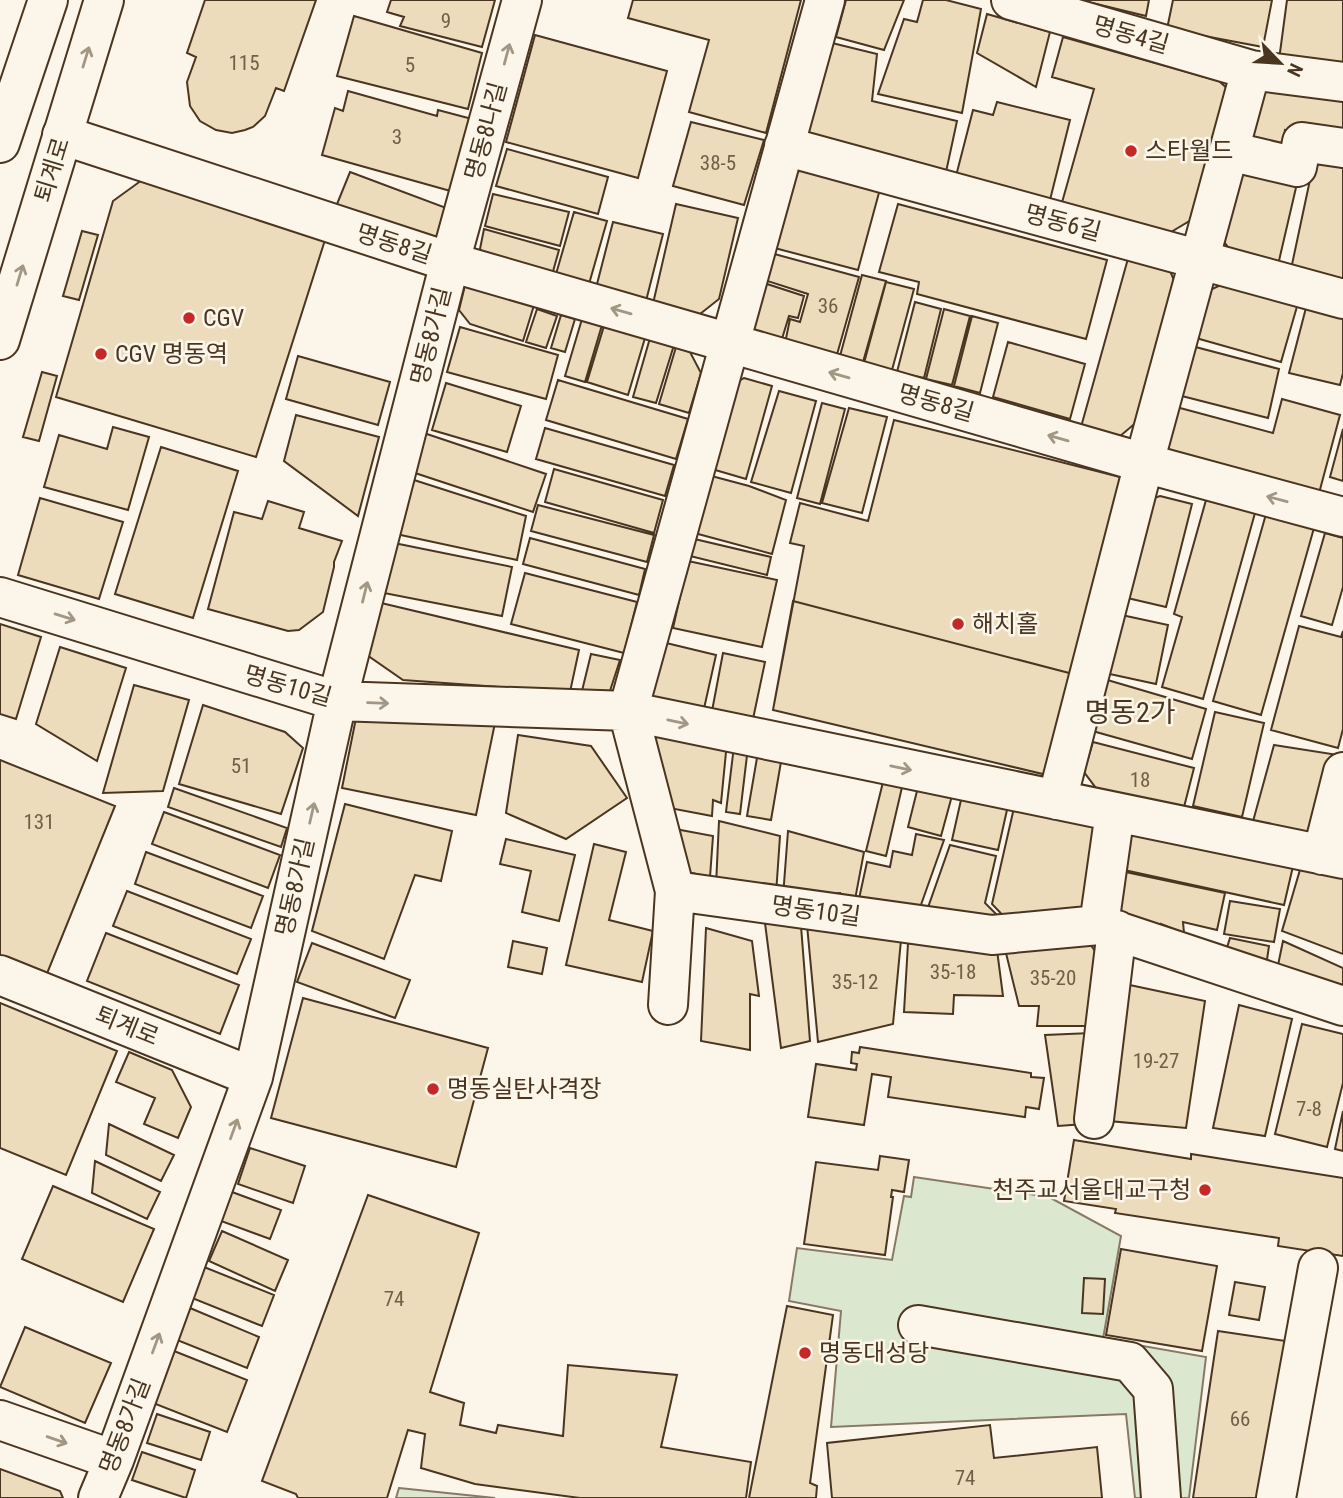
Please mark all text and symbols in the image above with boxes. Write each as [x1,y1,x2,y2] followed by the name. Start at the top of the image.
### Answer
[441,9,451,33] house number: 9
[1090,11,1172,59] street label: 명동4길
[1245,28,1315,98] north arrow
[501,44,514,66] one-way arrow
[81,46,94,68] one-way arrow
[228,51,260,75] house number: 115
[405,53,415,77] house number: 5
[1282,60,1308,80] text: N
[460,79,512,183] street label: 명동8나길
[392,125,402,149] house number: 3
[29,134,75,206] street label: 퇴계로
[1145,137,1233,165] place label: 스타월드
[1123,143,1139,159] marker: 스타월드
[700,151,736,175] house number: 38-5
[1022,199,1104,247] street label: 명동6길
[353,219,435,269] street label: 명동8길
[14,264,27,286] one-way arrow
[405,284,457,388] street label: 명동8가길
[818,294,838,318] house number: 36
[203,304,244,332] place label: CGV
[610,304,632,317] one-way arrow
[181,310,197,326] marker: CGV
[115,340,228,368] place label: CGV 명동역
[93,346,109,362] marker: CGV 명동역
[829,367,851,380] one-way arrow
[895,379,977,427] street label: 명동8길
[1047,430,1069,443] one-way arrow
[1266,492,1289,505] one-way arrow
[359,581,372,604] one-way arrow
[972,610,1038,638] place label: 해치홀
[54,612,76,625] one-way arrow
[950,616,966,632] marker: 해치홀
[241,660,335,712] street label: 명동10길
[366,696,389,709] one-way arrow
[1084,696,1176,729] district label: 명동2가
[666,715,689,729] one-way arrow
[231,754,251,778] house number: 51
[889,761,912,775] one-way arrow
[1130,768,1150,792] house number: 18
[306,802,319,825] one-way arrow
[23,810,55,834] house number: 131
[270,835,320,939] street label: 명동8가길
[770,891,862,931] street label: 명동10길
[930,960,976,984] house number: 35-18
[1030,966,1076,990] house number: 35-20
[832,970,878,994] house number: 35-12
[91,1001,163,1051] street label: 퇴계로
[1133,1049,1179,1073] house number: 19-27
[447,1075,602,1103] place label: 명동실탄사격장
[425,1081,441,1097] marker: 명동실탄사격장
[1296,1097,1322,1121] house number: 7-8
[229,1118,242,1140] one-way arrow
[992,1176,1191,1204] place label: 천주교서울대교구청
[1197,1182,1213,1198] marker: 천주교서울대교구청
[384,1287,404,1311] house number: 74
[151,1332,164,1354] one-way arrow
[819,1339,929,1367] place label: 명동대성당
[797,1345,813,1361] marker: 명동대성당
[94,1374,156,1478] street label: 명동8가길
[1230,1407,1250,1431] house number: 66
[45,1435,67,1447] one-way arrow
[955,1466,975,1490] house number: 74

